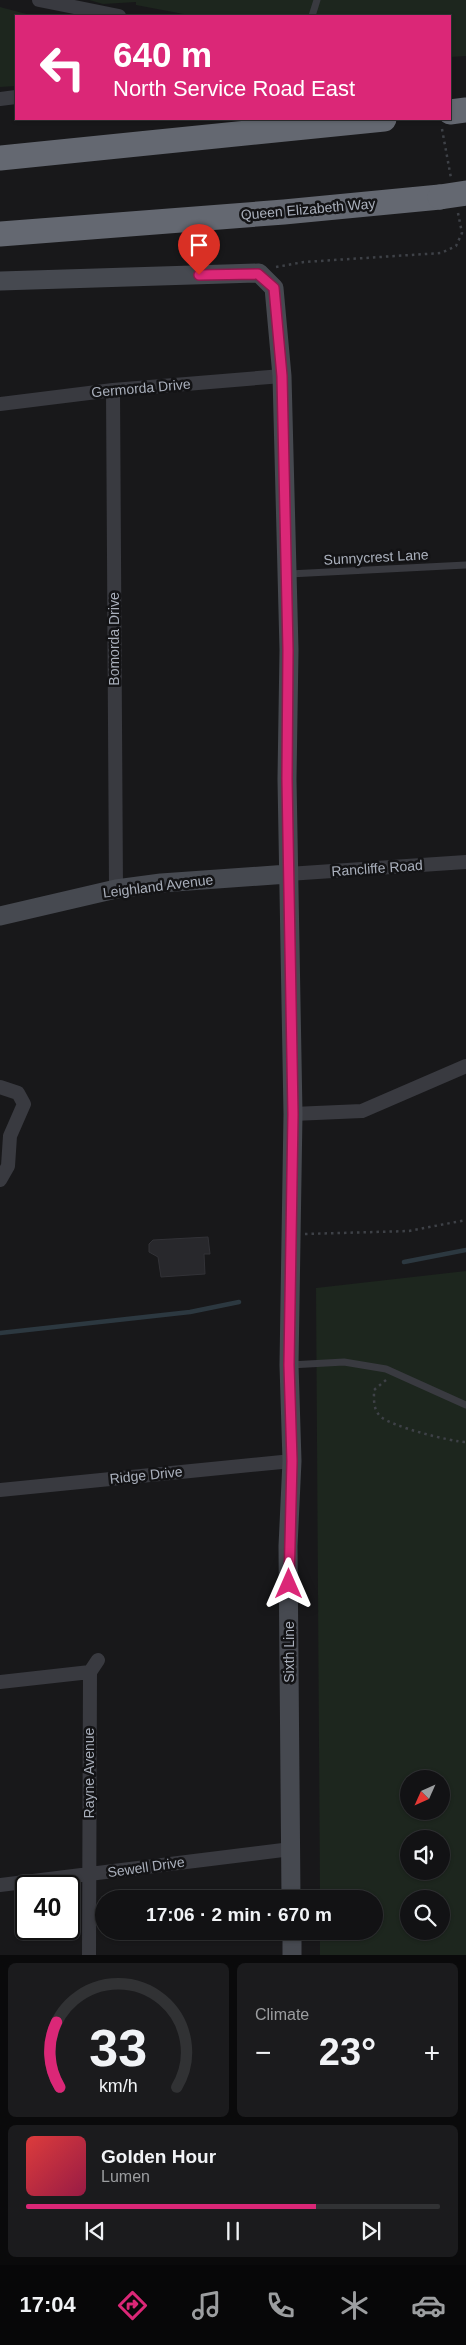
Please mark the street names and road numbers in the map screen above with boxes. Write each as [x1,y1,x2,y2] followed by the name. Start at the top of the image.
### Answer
[240,195,376,223] street label: Queen Elizabeth Way
[91,376,192,400] street label: Germorda Drive
[323,546,429,568] street label: Sunnycrest Lane
[106,592,122,686] street label: Bomorda Drive
[331,857,423,879] street label: Rancliffe Road
[102,871,214,901] street label: Leighland Avenue
[109,1463,183,1487] street label: Ridge Drive
[281,1621,297,1683] street label: Sixth Line
[81,1727,97,1818] street label: Rayne Avenue
[106,1854,186,1880] street label: Sewell Drive

